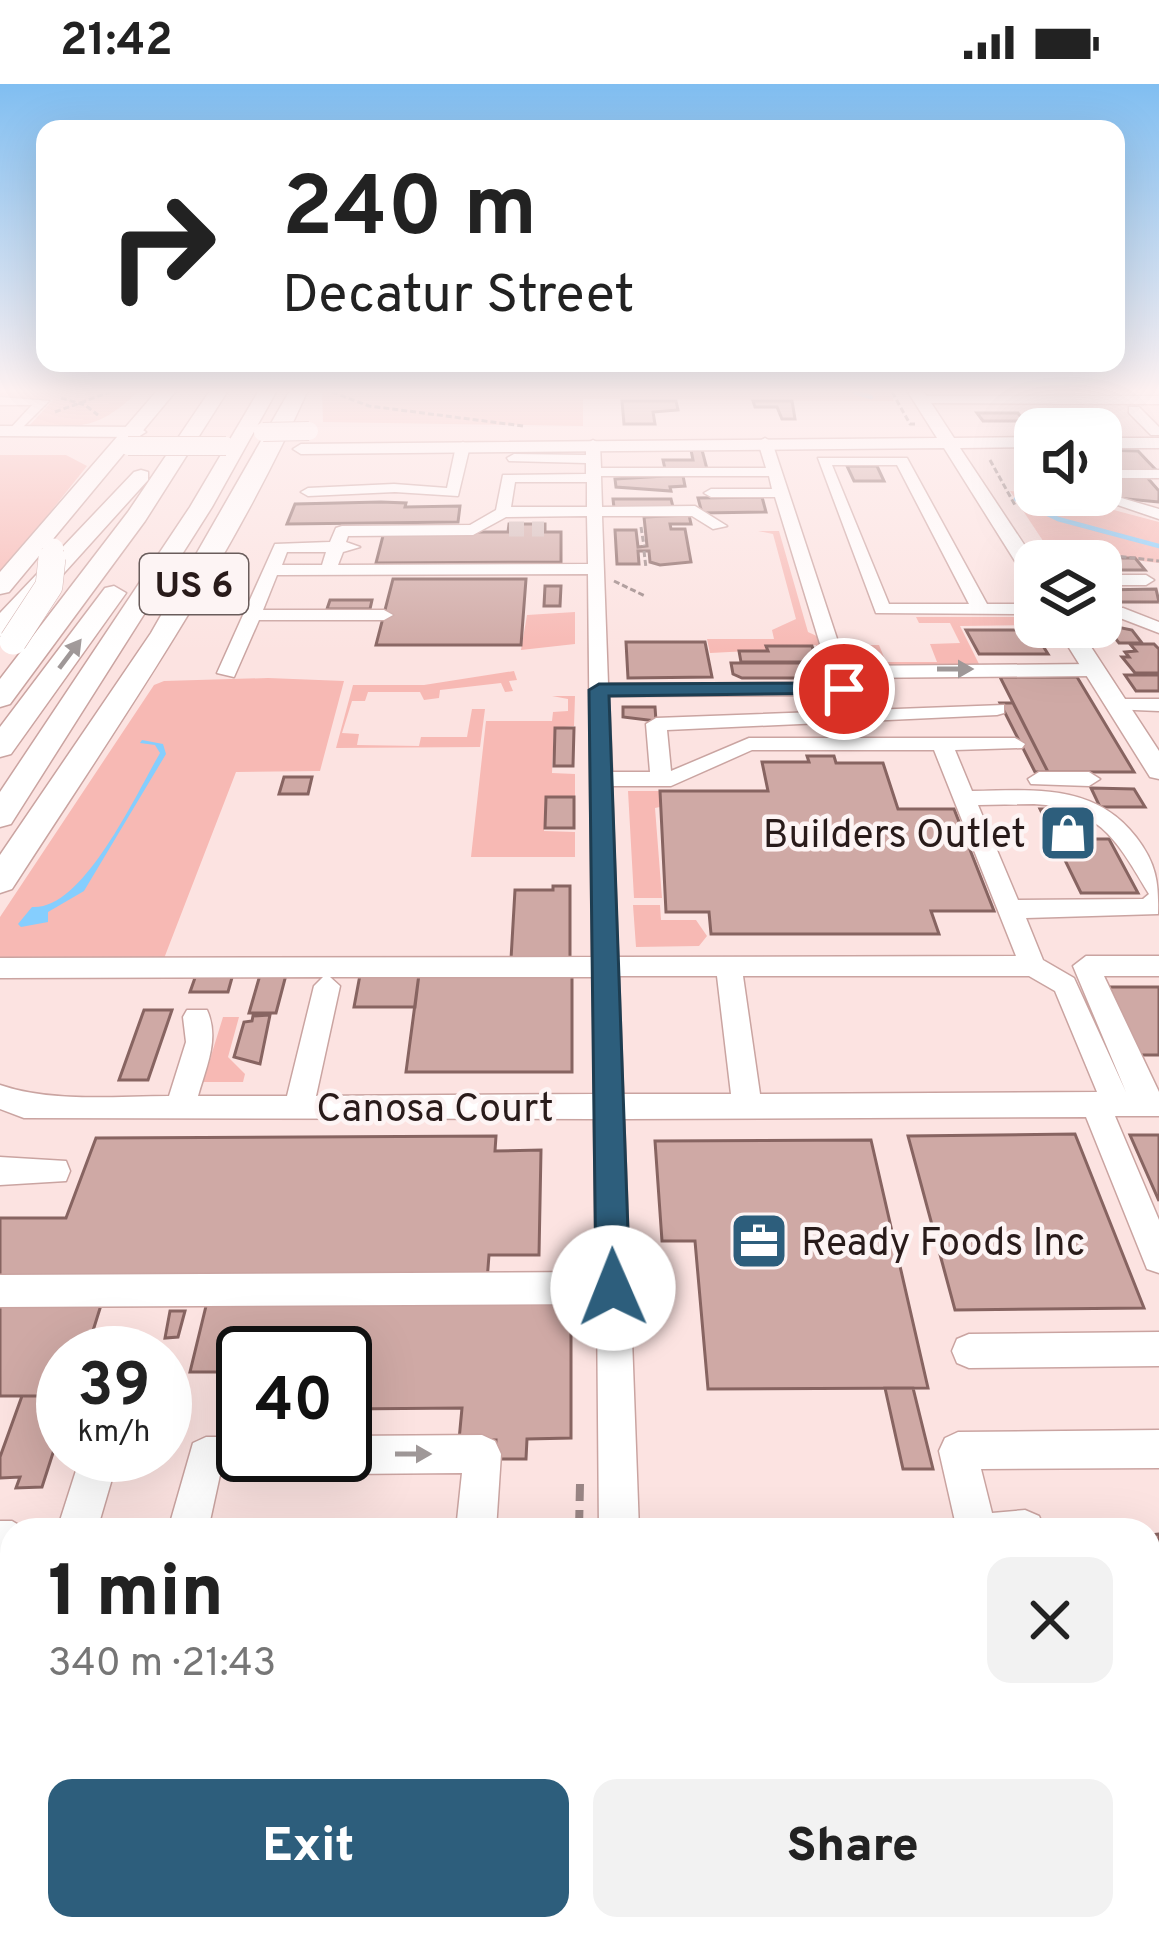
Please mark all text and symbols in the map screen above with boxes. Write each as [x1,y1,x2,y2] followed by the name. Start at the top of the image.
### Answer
[60,14,173,71] text: 21:42
[282,159,537,265] text: 240 m
[84,168,240,324] icon: right
[282,263,635,332] text: Decatur Street
[1014,408,1122,648] map controls
[1014,408,1122,516] button: sound
[1014,540,1122,648] button: layers
[140,554,248,614] road number: US 6
[793,638,895,740] pin
[57,639,82,670] one-way arrow
[811,656,877,722] icon: arrive
[937,659,975,679] one-way arrow
[1037,802,1099,864] shop icon: Builders Outlet
[763,813,1026,862] place label: Builders Outlet
[316,1087,554,1136] street label: Canosa Court
[728,1210,790,1272] office icon: Ready Foods Inc
[801,1221,1086,1270] place label: Ready Foods Inc
[550,1225,676,1351] position arrow
[216,1326,372,1482] speed limit sign: 40
[78,1351,150,1427] text: 39
[78,1415,150,1452] text: km/h
[395,1445,433,1464] one-way arrow
[48,1550,224,1642] text: 1 min
[987,1557,1113,1683] button: close
[48,1641,276,1690] text: 340 m · 21:43
[48,1779,569,1917] button: Exit
[593,1779,1113,1917] button: Share

